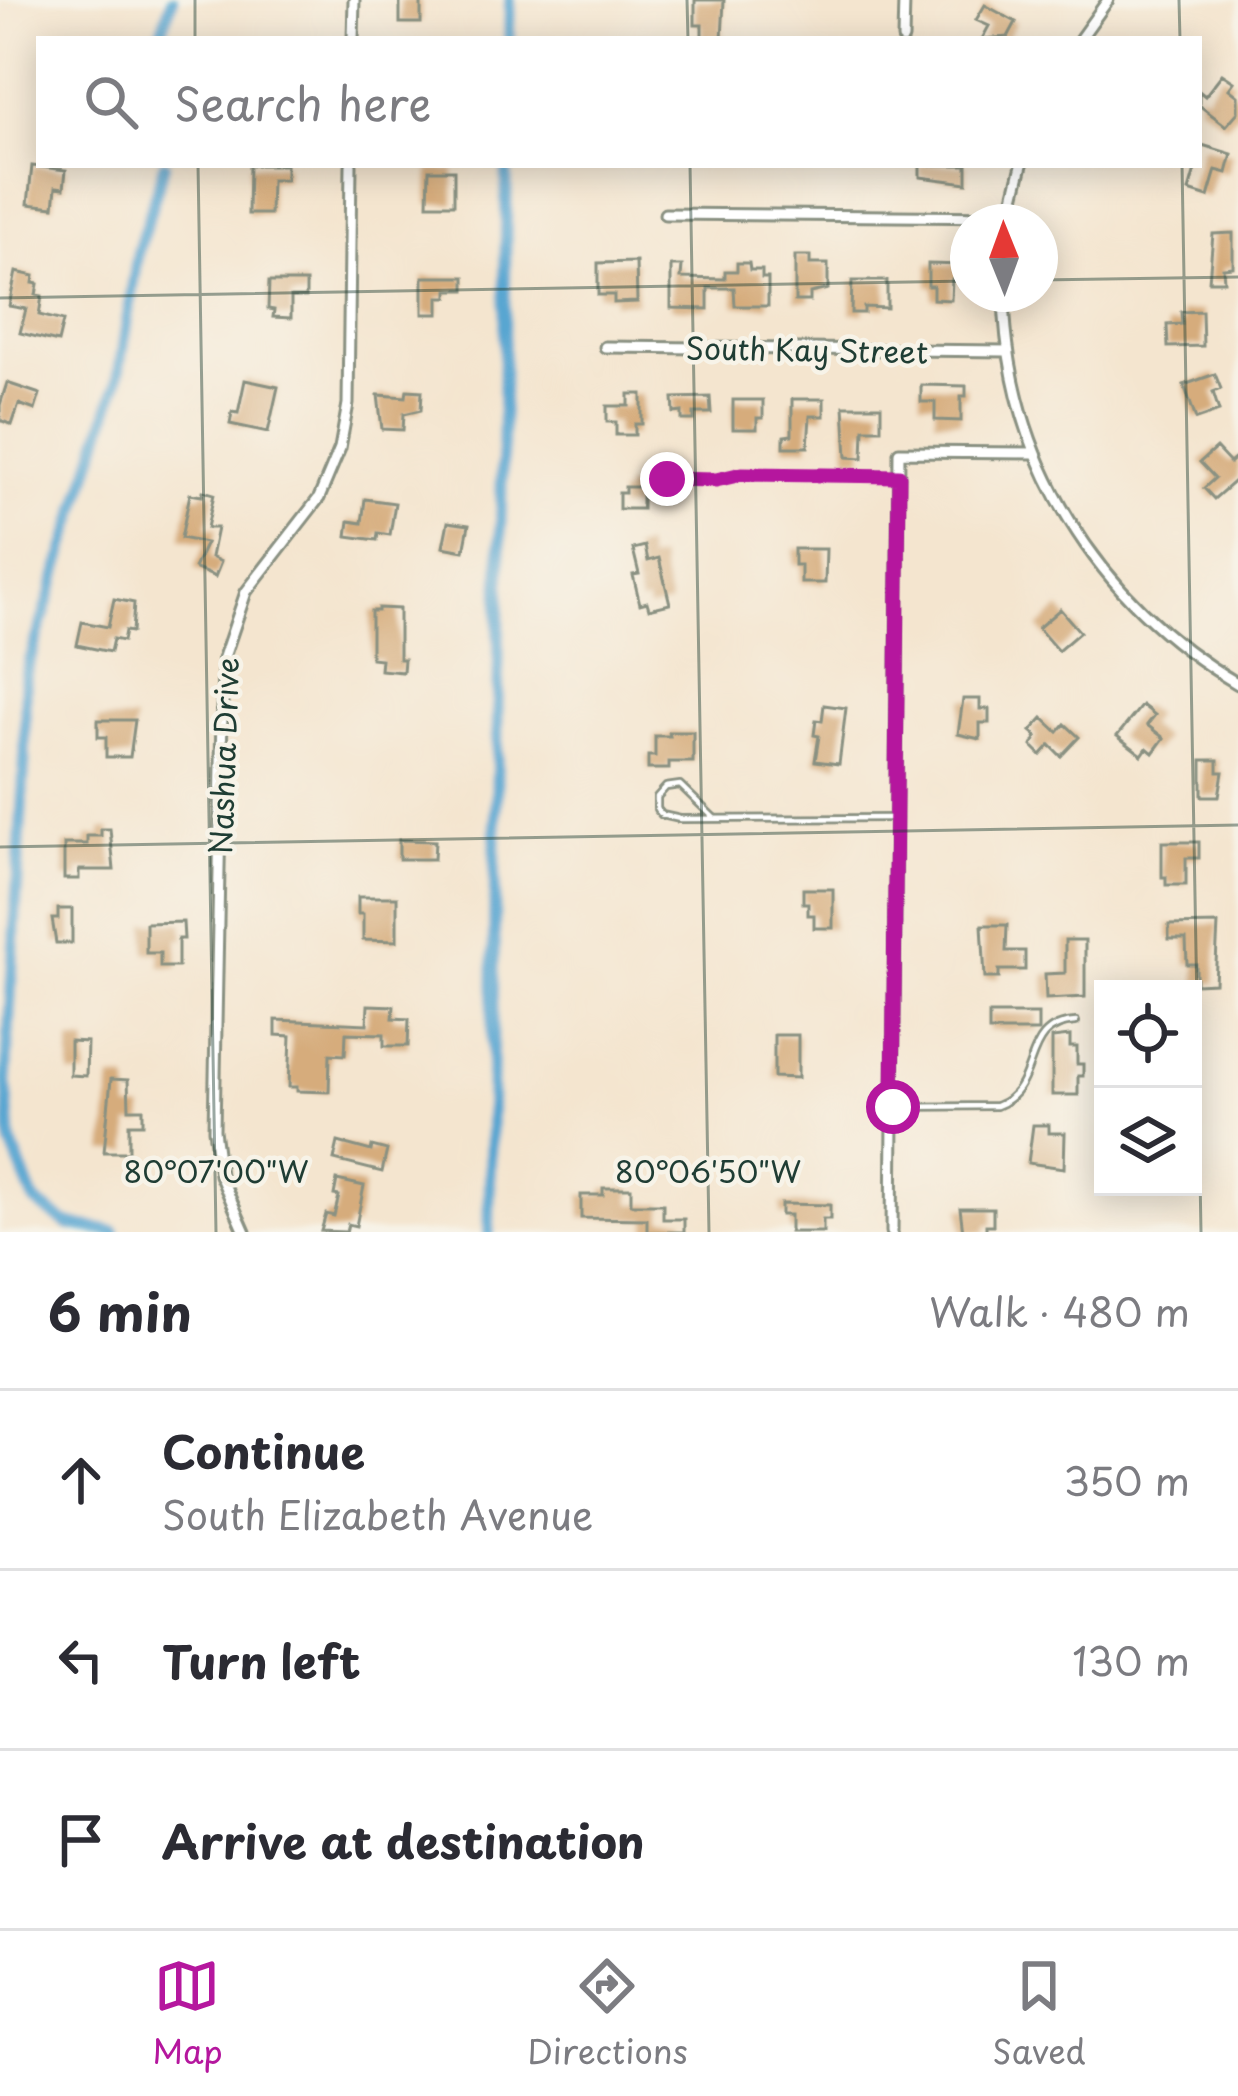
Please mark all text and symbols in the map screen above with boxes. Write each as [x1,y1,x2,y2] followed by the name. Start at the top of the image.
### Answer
[36,36,1202,168] search box
[174,68,431,136] text: Search here
[78,69,144,135] icon: search
[950,204,1058,312] north arrow
[685,324,929,374] street label: South Kay Street
[640,452,694,506] route end
[197,657,249,855] street label: Nashua Drive
[1094,980,1202,1196] map controls
[1094,980,1202,1088] button: locate
[866,1080,920,1134] route start
[1094,1088,1202,1196] button: layers
[123,1148,309,1193] text: 80°07'00"W
[615,1148,801,1193] text: 80°06'50"W
[48,1272,192,1349] text: 6 min
[929,1281,1190,1340] text: Walk · 480 m
[162,1416,365,1484] text: Continue
[48,1447,114,1513] icon: ahead
[1063,1450,1190,1509] text: 350 m
[162,1484,593,1543] text: South Elizabeth Avenue
[162,1626,361,1694] text: Turn left
[48,1627,114,1693] icon: left
[1072,1630,1190,1689] text: 130 m
[162,1806,645,1874] text: Arrive at destination
[48,1807,114,1873] icon: arrive
[152,1953,223,2075] tab: Map
[527,1953,688,2075] tab: Directions
[992,1953,1086,2075] tab: Saved

